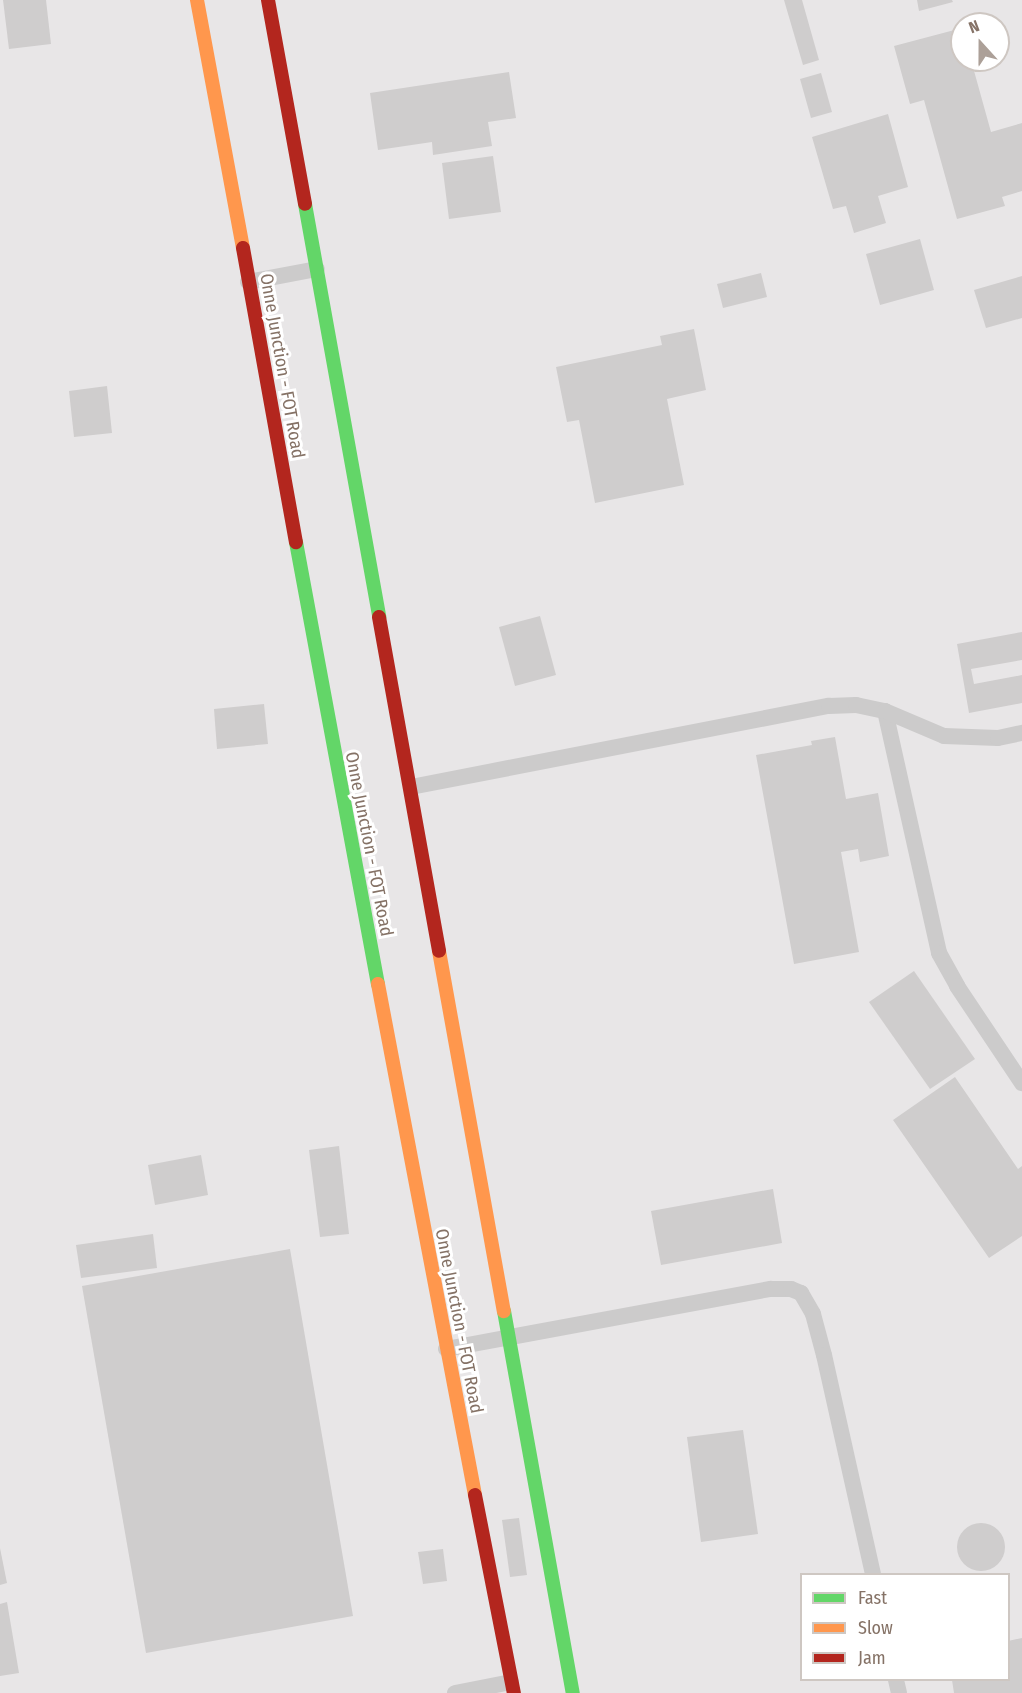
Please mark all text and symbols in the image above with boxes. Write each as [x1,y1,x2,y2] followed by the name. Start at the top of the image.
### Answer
[950,12,1010,72] north arrow
[966,16,982,37] text: N
[255,272,309,460] street label: Onne Junction - FOT Road
[341,750,397,938] street label: Onne Junction - FOT Road
[431,1227,487,1415] street label: Onne Junction - FOT Road
[800,1573,1010,1681] legend
[858,1587,887,1609] text: Fast
[858,1617,893,1639] text: Slow
[858,1647,886,1669] text: Jam

